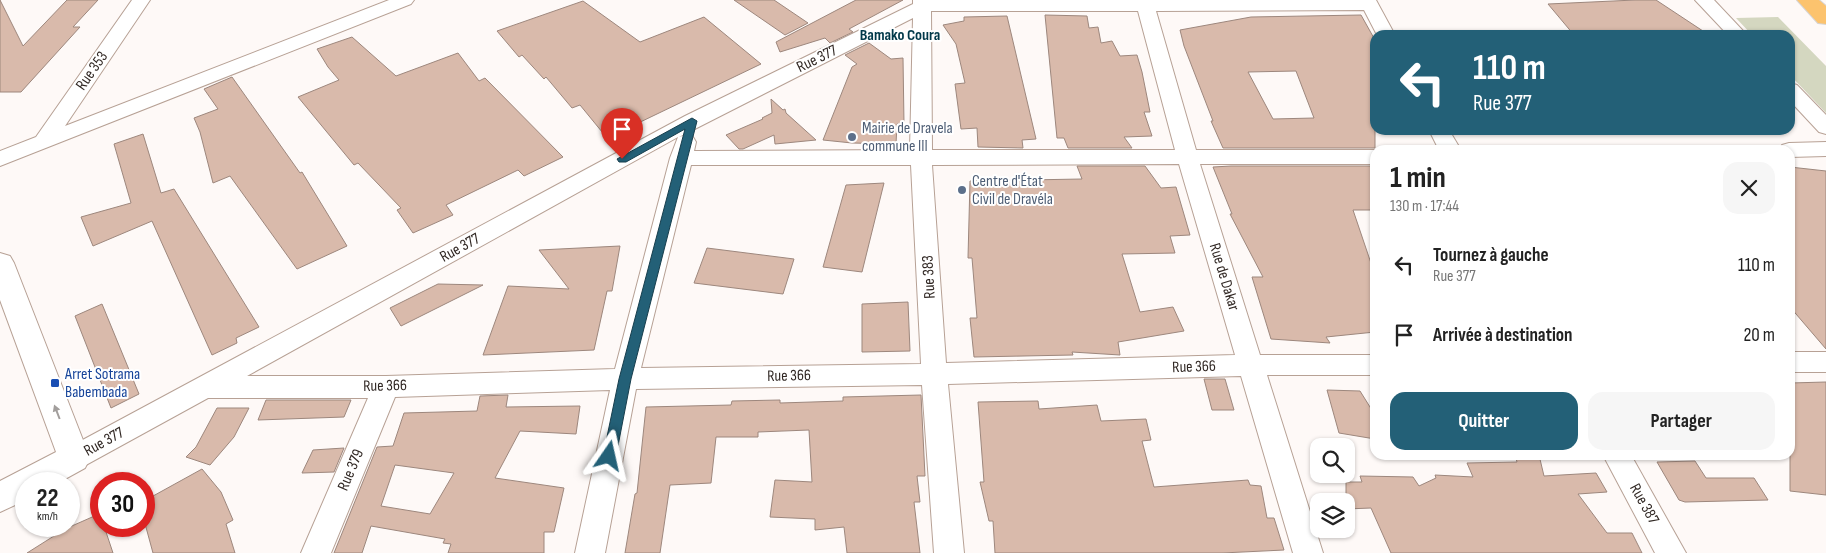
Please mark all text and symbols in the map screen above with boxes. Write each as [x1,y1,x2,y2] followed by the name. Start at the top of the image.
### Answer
[860,26,940,45] district label: Bamako Coura
[794,41,841,77] street label: Rue 377
[1473,47,1546,90] text: 110 m
[72,48,112,94] street label: Rue 353
[1390,50,1455,115] icon: left
[1473,90,1532,117] text: Rue 377
[601,108,643,159] pin
[608,115,636,143] icon: arrive
[862,119,953,156] place label: Mairie de Dravela commune III
[846,131,858,143] marker: Mairie de Dravela commune III
[1390,160,1446,196] text: 1 min
[1723,162,1775,214] button: close
[972,172,1053,209] place label: Centre d'État Civil de Dravéla
[956,184,968,196] marker: Centre d'État Civil de Dravéla
[1390,197,1459,216] text: 130 m · 17:44
[437,229,484,267] street label: Rue 377
[1205,241,1243,313] street label: Rue de Dakar
[1433,244,1549,267] text: Tournez à gauche
[1390,251,1418,279] icon: left
[1738,254,1775,277] text: 110 m
[918,255,940,299] street label: Rue 383
[1433,267,1476,286] text: Rue 377
[1390,321,1418,349] icon: arrive
[1433,324,1573,347] text: Arrivée à destination
[1743,324,1775,347] text: 20 m
[1172,357,1216,377] street label: Rue 366
[64,365,140,402] place label: Arret Sotrama Babembada
[767,366,811,386] street label: Rue 366
[363,376,407,396] street label: Rue 366
[49,377,61,389] marker: Arret Sotrama Babembada
[1390,392,1578,450] button: Quitter
[1588,392,1775,450] button: Partager
[53,404,61,419] one-way arrow
[81,423,128,461] street label: Rue 377
[582,429,634,481] position arrow
[1310,438,1355,538] map controls
[1310,438,1355,483] button: search
[334,446,368,494] street label: Rue 379
[90,472,155,537] speed limit sign: 30
[1625,481,1663,528] street label: Rue 387
[37,483,58,514] text: 22
[1310,493,1355,538] button: layers
[37,509,58,524] text: km/h

